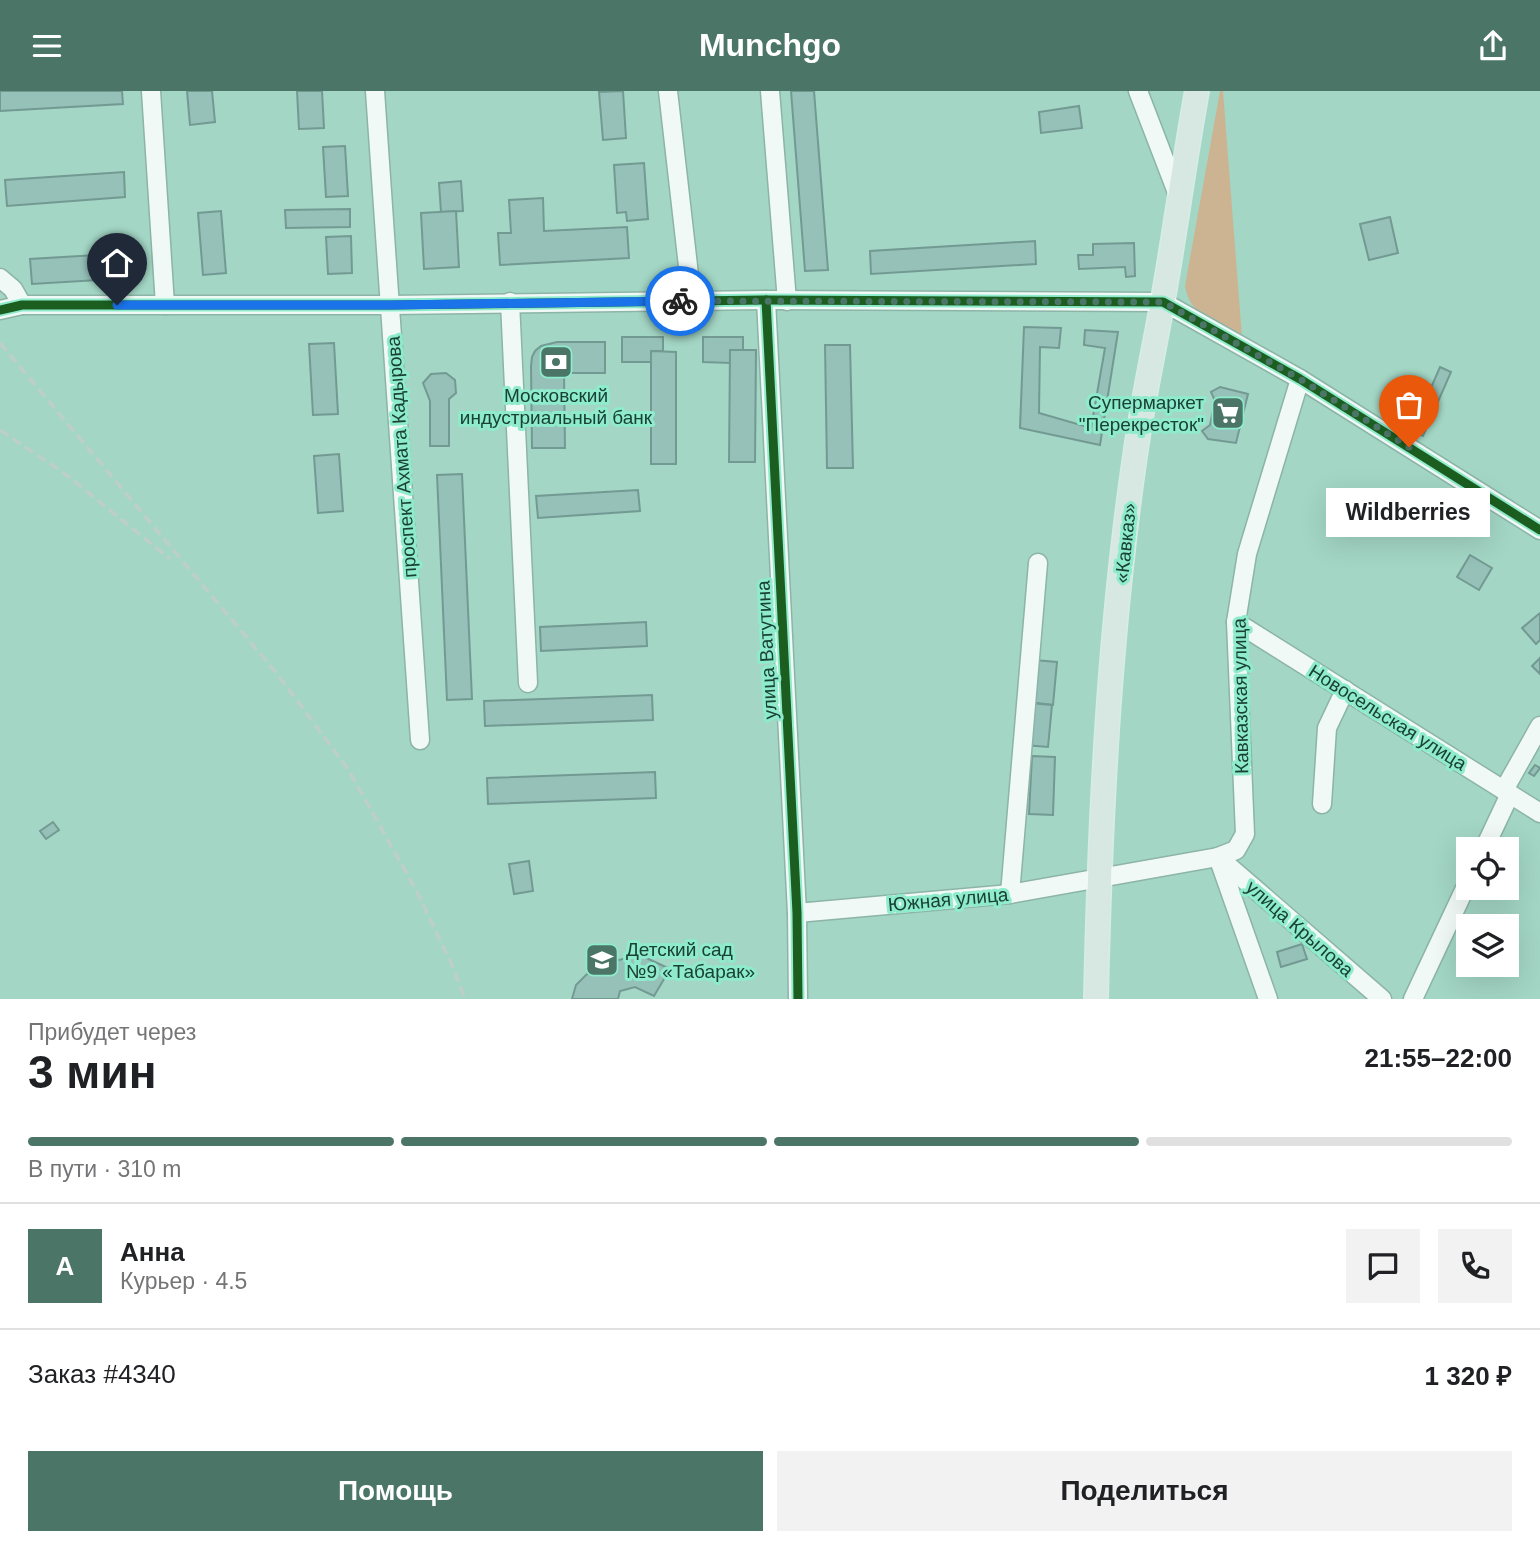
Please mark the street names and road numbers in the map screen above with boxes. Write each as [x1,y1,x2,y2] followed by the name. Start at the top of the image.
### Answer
[383,335,420,578] street label: проспект Ахмата Кадырова
[1111,502,1140,584] street label: «Кавказ»
[752,580,781,720] street label: улица Ватутина
[1229,617,1252,774] street label: Кавказская улица
[1305,660,1471,775] street label: Новосельская улица
[1242,876,1358,981] street label: улица Крылова
[887,884,1010,915] street label: Южная улица

